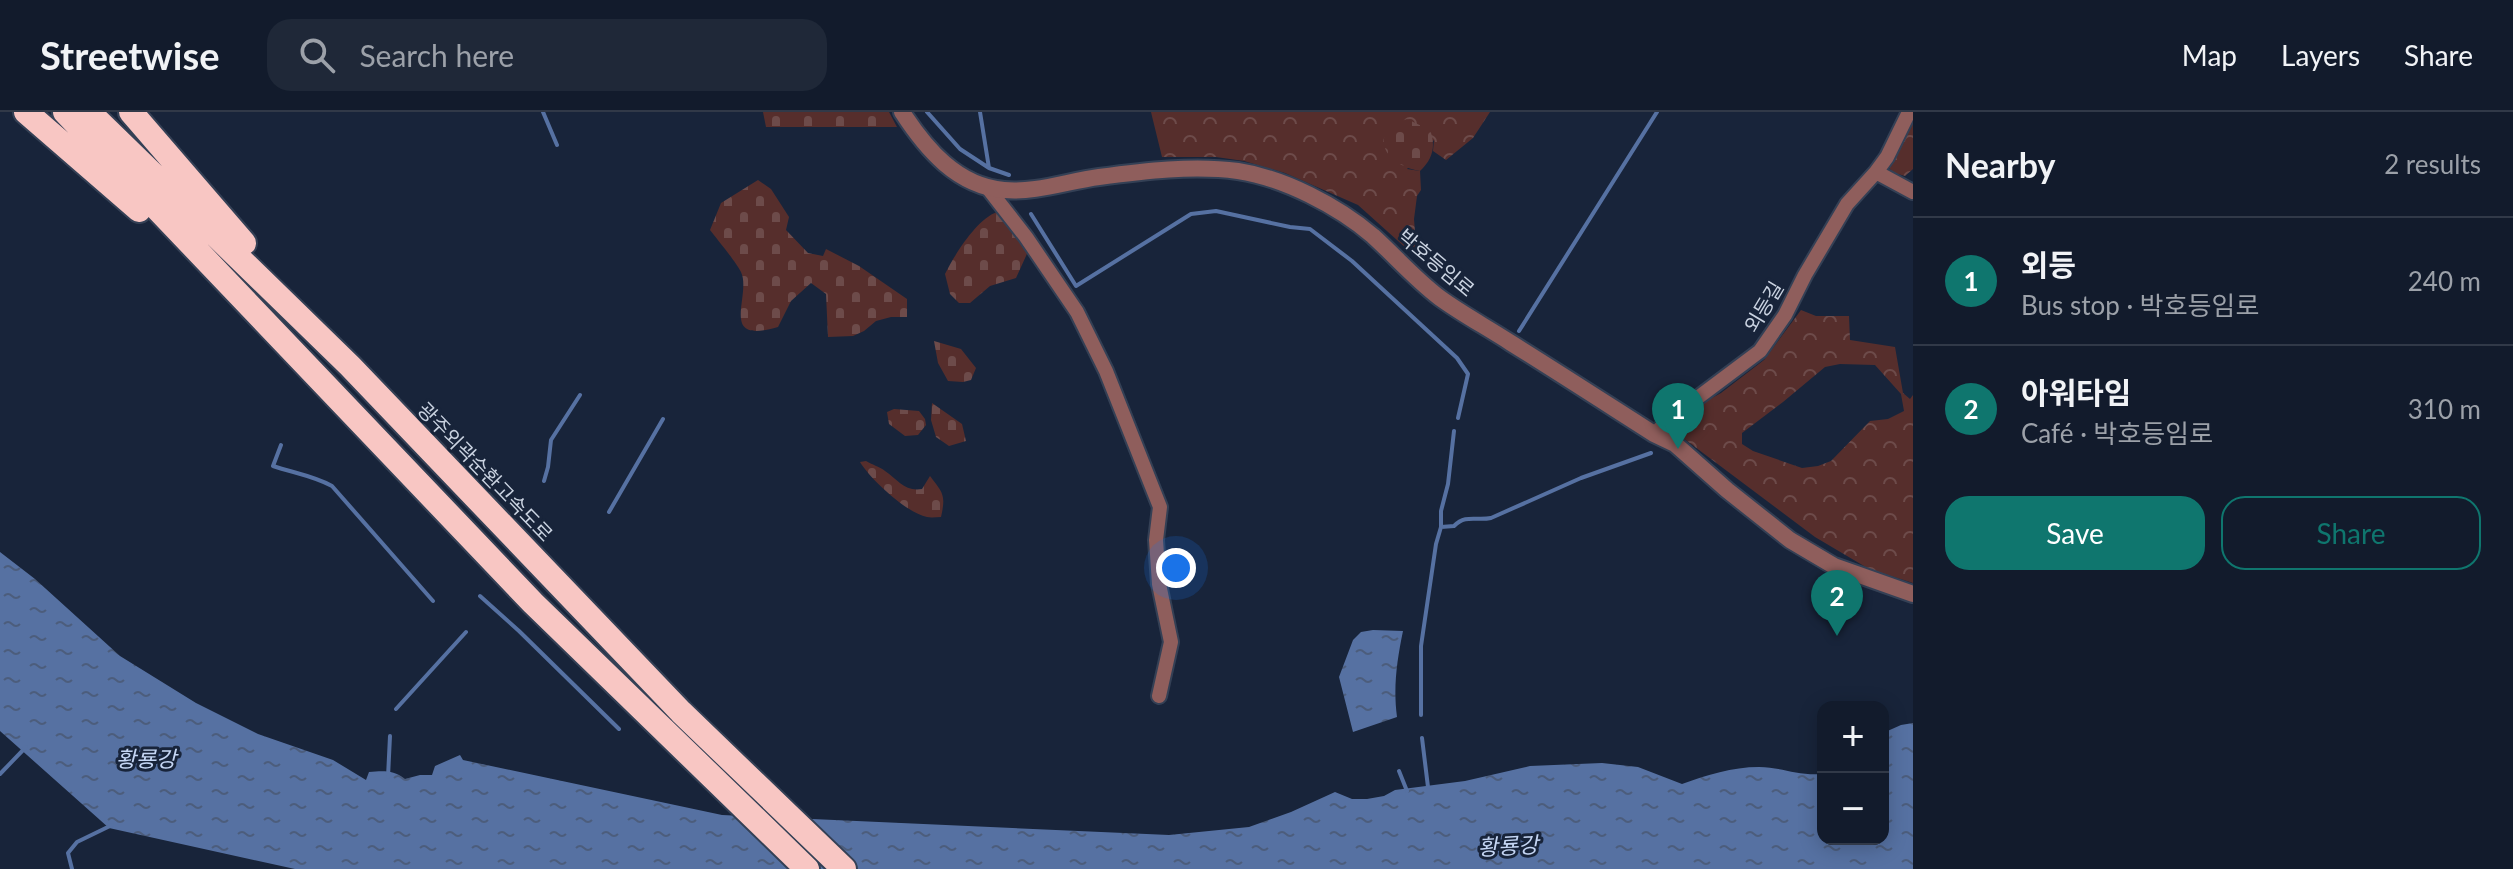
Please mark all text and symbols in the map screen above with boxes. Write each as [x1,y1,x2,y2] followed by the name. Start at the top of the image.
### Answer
[267,19,827,91] search box
[40,32,219,78] text: Streetwise
[295,33,339,77] icon: search
[359,37,514,73] text: Search here
[2182,38,2237,72] text: Map
[2281,38,2360,72] text: Layers
[2404,38,2473,72] text: Share
[1945,144,2056,185] text: Nearby
[2384,148,2481,180] text: 2 results
[1394,223,1480,301] street label: 박호등임로
[2021,246,2076,282] text: 외등
[1963,265,1979,297] text: 1
[2408,265,2481,297] text: 240 m
[1739,277,1788,336] street label: 외등길
[2021,289,2259,321] text: Bus stop · 박호등임로
[2021,374,2131,410] text: 아워타임
[1652,383,1704,449] pin: 1
[1963,393,1979,425] text: 2
[2408,393,2481,425] text: 310 m
[413,397,558,546] street label: 광주외곽순환고속도로
[2021,417,2213,449] text: Café · 박호등임로
[1945,496,2205,570] button: Save
[2221,496,2481,570] button: Share
[1156,548,1196,588] your location
[1811,570,1863,636] pin: 2
[1817,701,1889,845] map controls
[1817,701,1889,773] button: +
[116,745,179,772] water label: 황룡강
[1817,773,1889,845] button: −
[1477,830,1542,861] water label: 황룡강

